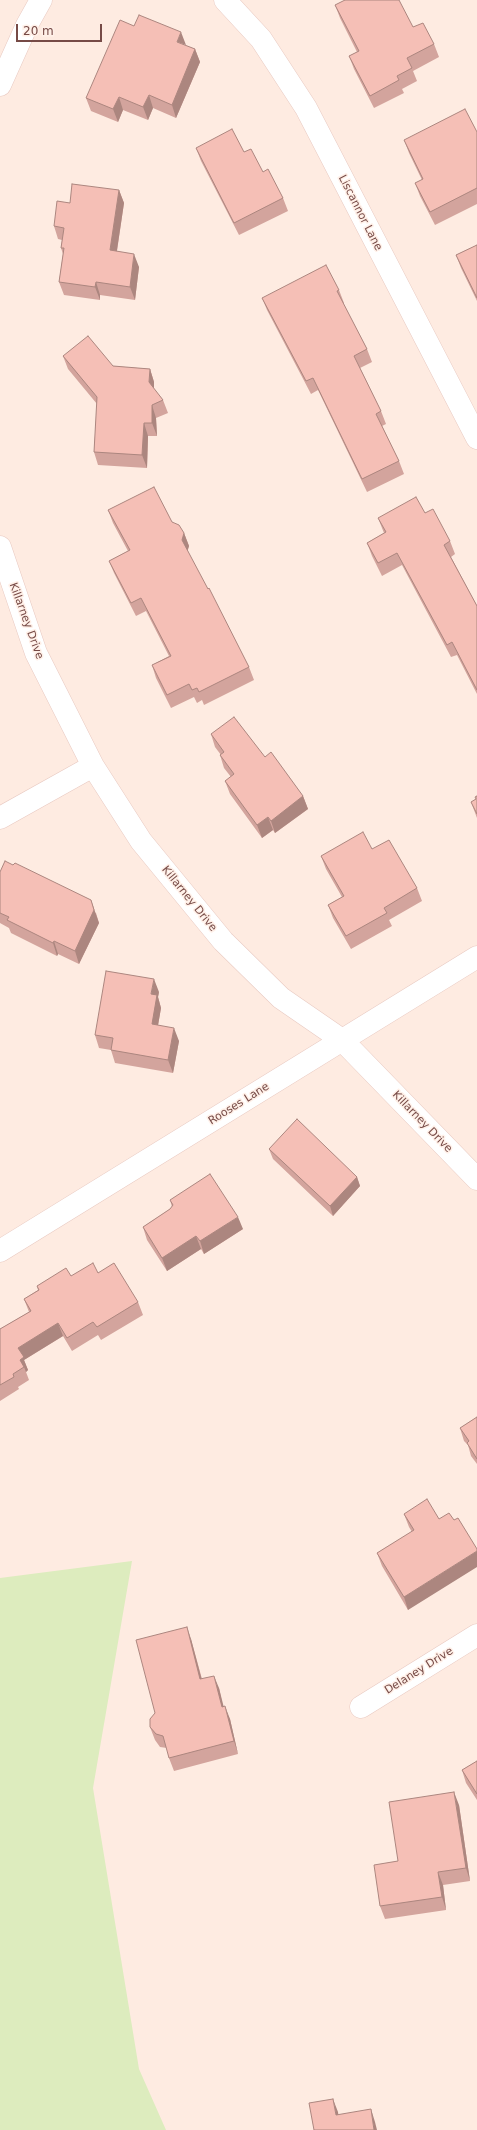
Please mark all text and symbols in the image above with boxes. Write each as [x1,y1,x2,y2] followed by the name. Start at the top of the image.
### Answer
[18,16,104,42] scale bar
[23,24,54,38] text: 20 m
[335,173,385,253] street label: Liscannor Lane
[6,581,46,661] street label: Killarney Drive
[159,864,219,934] street label: Killarney Drive
[206,1080,272,1128] street label: Rooses Lane
[389,1088,455,1156] street label: Killarney Drive
[382,1645,456,1697] street label: Delaney Drive

